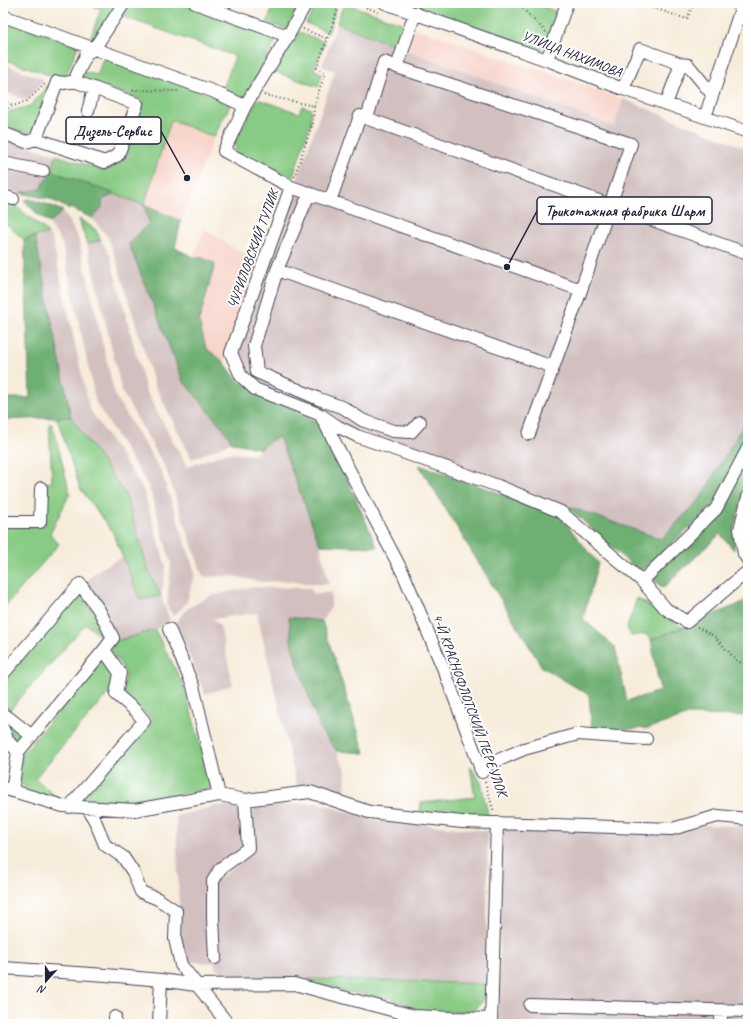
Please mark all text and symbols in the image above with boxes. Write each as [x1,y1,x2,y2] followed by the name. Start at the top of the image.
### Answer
[520,27,625,81] street label: УЛИЦА НАХИМОВА
[66,117,161,144] callout: Дизель-Сервис
[74,122,153,141] text: Дизель-Сервис
[224,186,283,310] street label: ЧУРИЛОВСКИЙ ТУПИК
[537,197,712,224] callout: Трикотажная фабрика Шарм
[545,202,706,221] text: Трикотажная фабрика Шарм
[429,611,512,801] street label: 4-Й КРАСНОФЛОТСКИЙ ПЕРЕУЛОК
[26,961,66,1001] north arrow
[35,982,48,998] text: N

